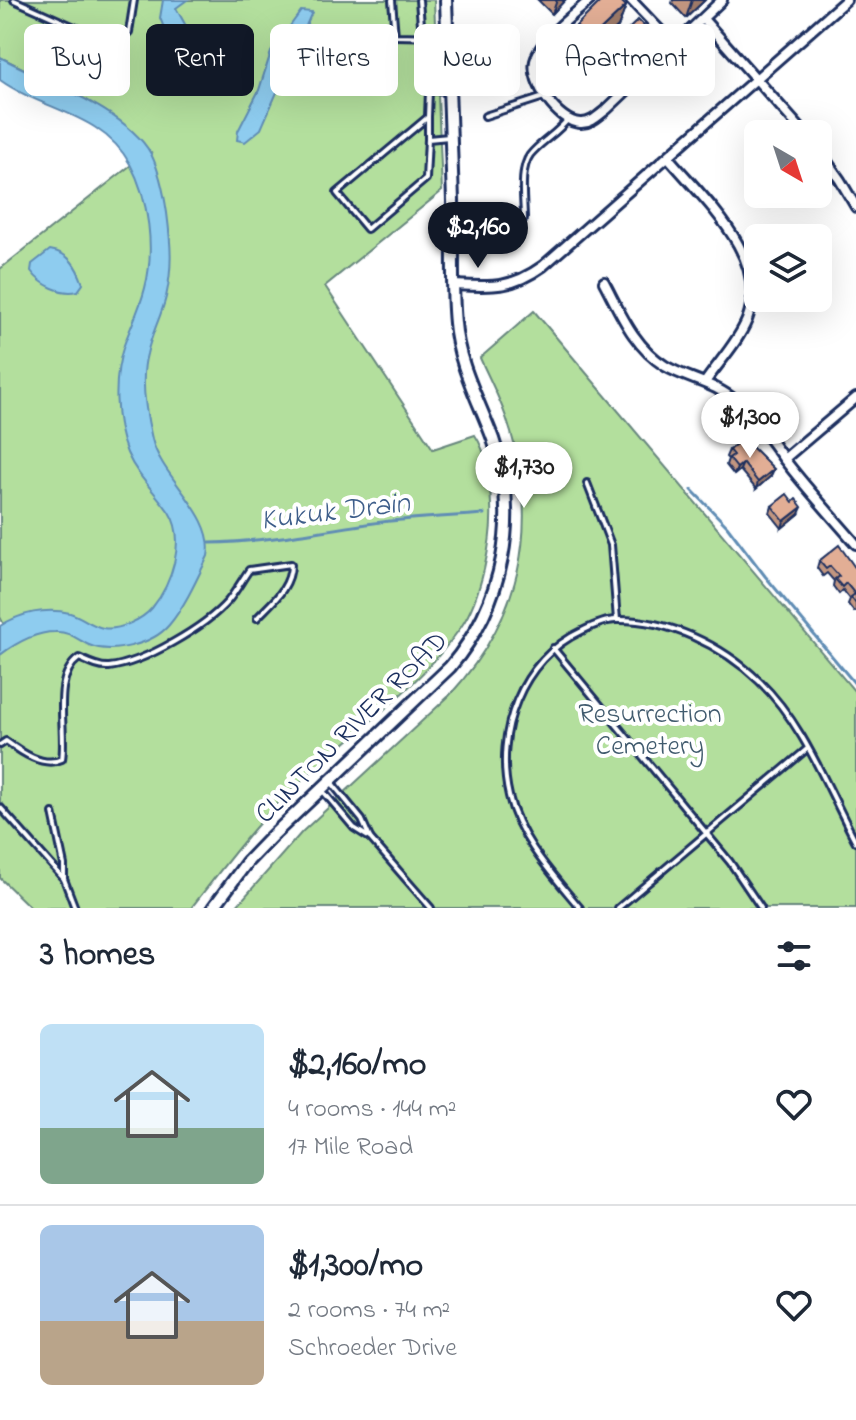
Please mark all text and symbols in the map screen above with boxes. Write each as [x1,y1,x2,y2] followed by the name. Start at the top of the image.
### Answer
[24,24,130,96] chip: Buy
[146,24,254,96] chip: Rent
[270,24,398,96] chip: Filters
[414,24,520,96] chip: New
[536,24,715,96] chip: Apartment
[744,120,832,208] north arrow
[744,120,832,312] map controls
[413,202,543,270] pin: $2,160
[446,209,510,247] text: $2,160
[744,224,832,312] button: layers
[685,392,815,460] pin: $1,300
[719,399,781,437] text: $1,300
[459,442,589,510] pin: $1,730
[493,449,555,487] text: $1,730
[258,482,414,544] water label: Kukuk Drain
[247,623,458,834] street label: CLINTON RIVER ROAD
[578,695,722,768] park label: Resurrection Cemetery
[40,931,155,981] text: 3 homes
[772,934,816,978] icon: filters
[288,1041,426,1091] text: $2,160/mo
[104,1056,200,1152] icon: home
[772,1082,816,1126] icon: heart
[288,1091,456,1129] text: 4 rooms · 144 m²
[288,1129,413,1167] text: 17 Mile Road
[288,1242,423,1292] text: $1,300/mo
[104,1257,200,1353] icon: home
[772,1283,816,1327] icon: heart
[288,1292,450,1330] text: 2 rooms · 74 m²
[288,1330,457,1368] text: Schroeder Drive

